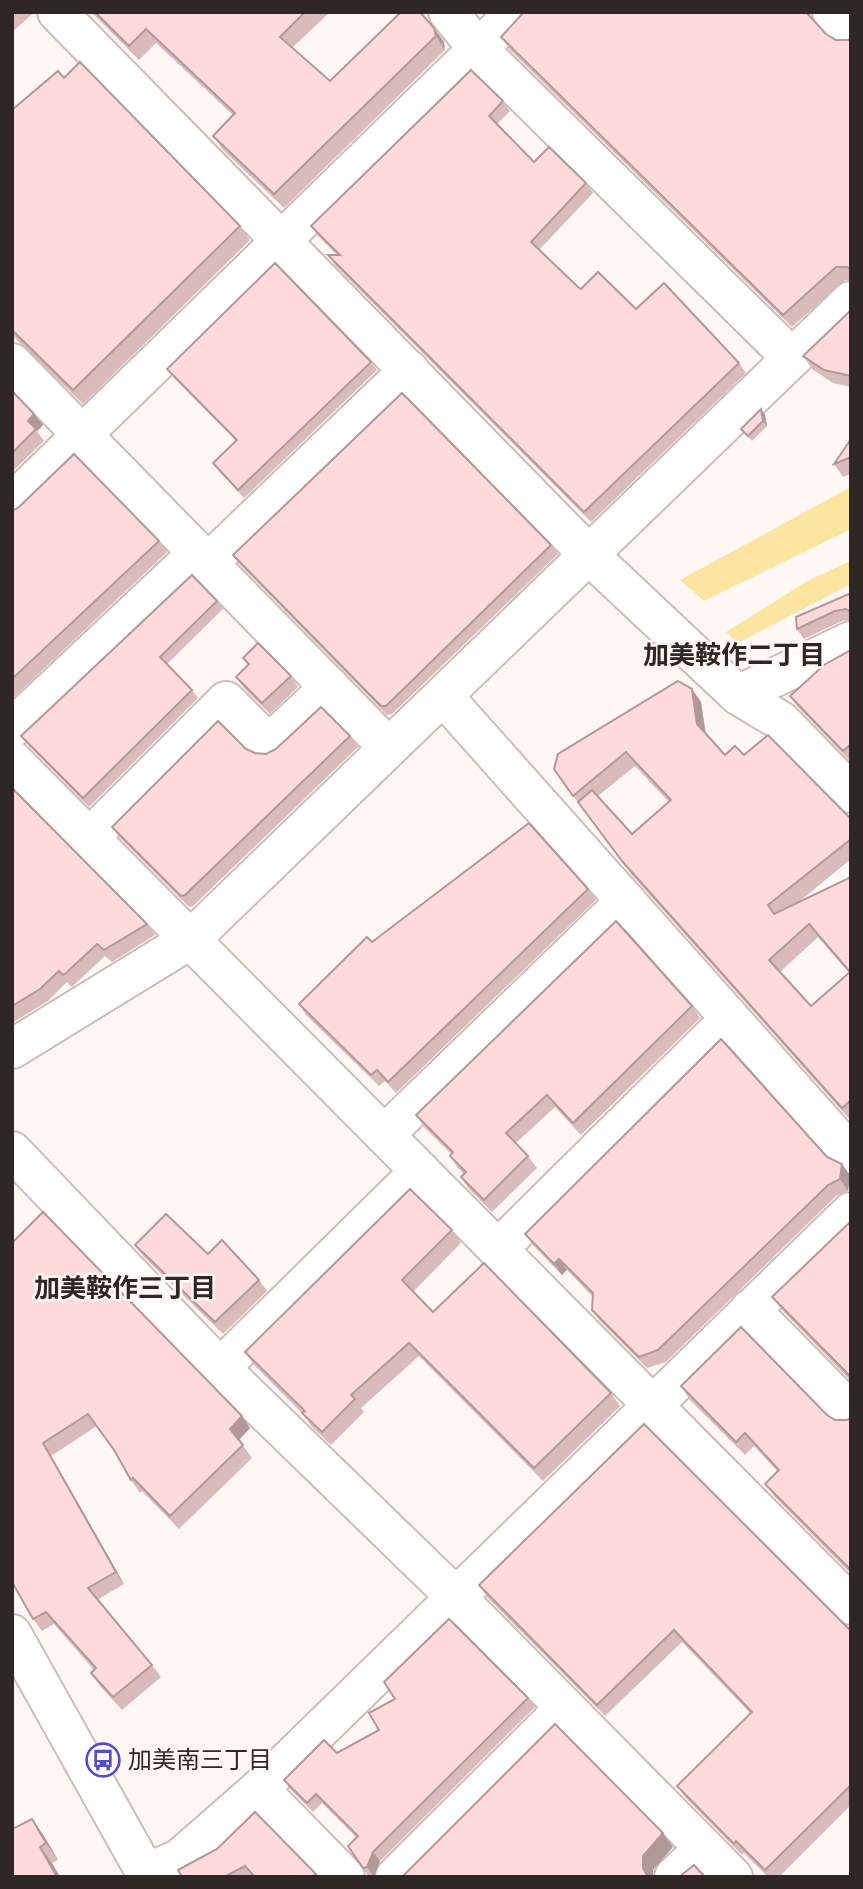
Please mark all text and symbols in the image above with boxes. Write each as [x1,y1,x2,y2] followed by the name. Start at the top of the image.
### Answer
[643,638,825,671] district label: 加美鞍作二丁目
[34,1271,216,1304] district label: 加美鞍作三丁目
[84,1741,122,1779] bus stop icon: 加美南三丁目
[128,1744,272,1775] place label: 加美南三丁目

